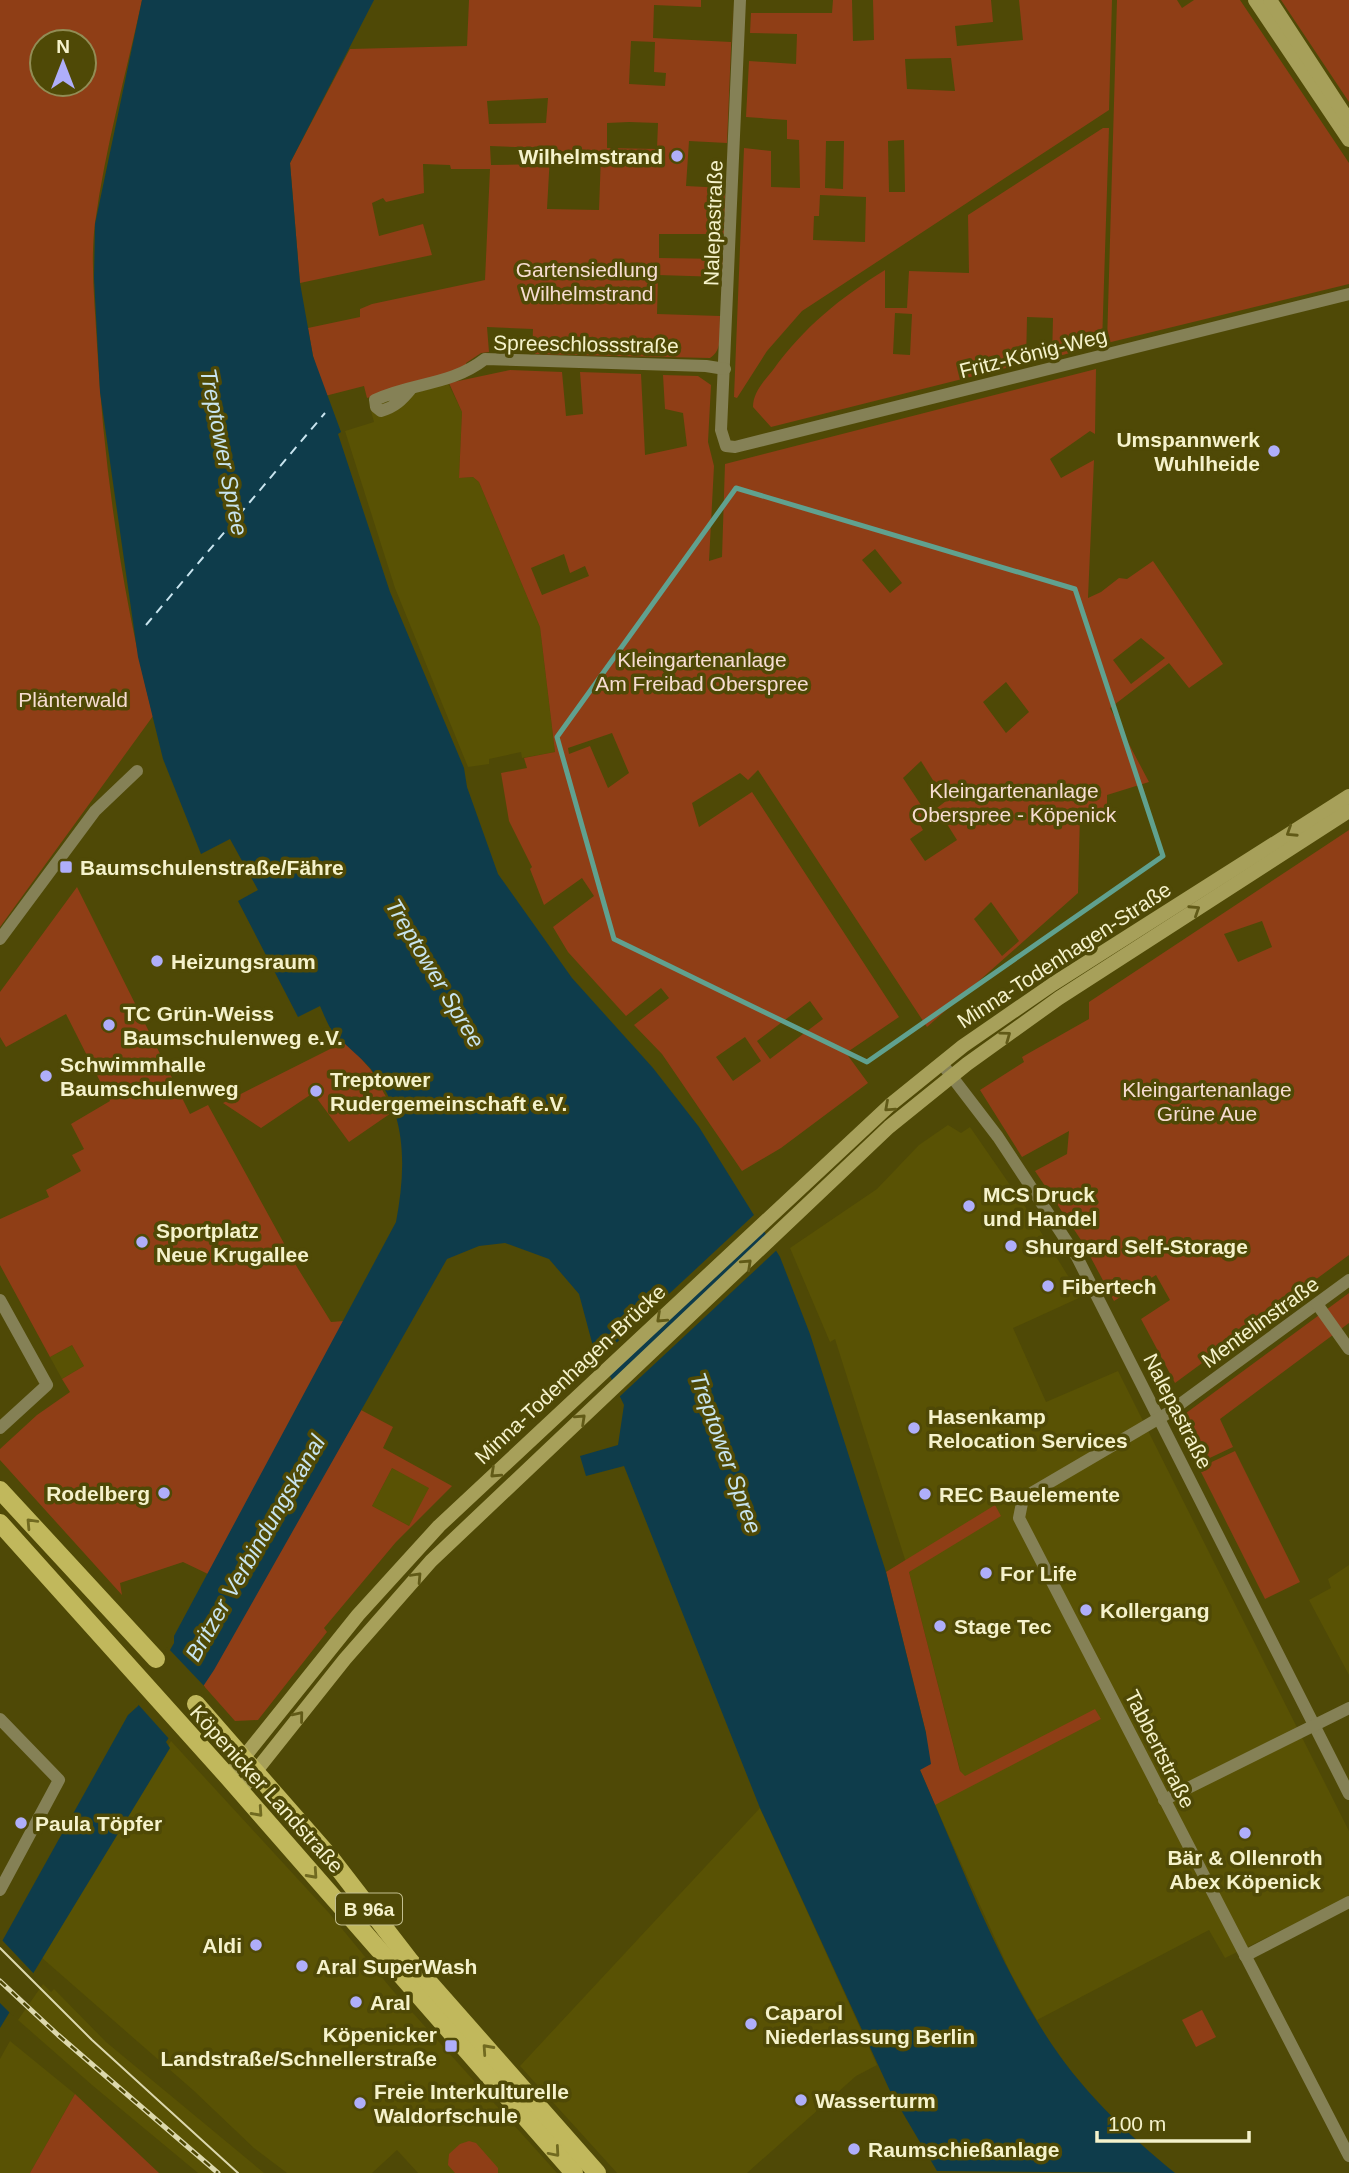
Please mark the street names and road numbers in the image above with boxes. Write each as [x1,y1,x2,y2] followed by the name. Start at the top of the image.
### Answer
[699,160,727,286] street label: Nalepastraße
[957,324,1109,382] street label: Fritz-König-Weg
[493,331,679,357] street label: Spreeschlossstraße
[953,877,1175,1033] street label: Minna-Todenhagen-Straße
[1197,1272,1323,1372] street label: Mentelinstraße
[470,1280,670,1468] street label: Minna-Todenhagen-Brücke
[1139,1350,1217,1472] street label: Nalepastraße
[1120,1686,1200,1812] street label: Tabbertstraße
[186,1701,348,1877] street label: Köpenicker Landstraße
[336,1894,402,1924] road number: B 96a

